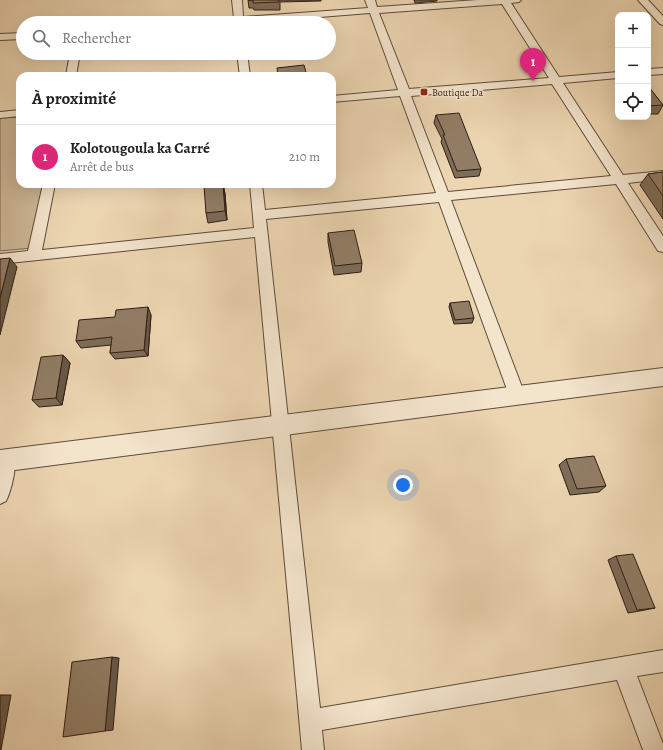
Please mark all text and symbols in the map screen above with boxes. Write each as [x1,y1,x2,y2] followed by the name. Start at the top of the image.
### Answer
[615,12,651,120] map controls
[615,12,651,48] button: +
[16,16,336,60] search box
[30,27,52,49] icon: search
[62,28,131,48] text: Rechercher
[520,48,546,81] pin: 1
[615,48,651,84] button: −
[615,84,651,120] button: locate
[432,86,483,99] place label: Boutique Da
[32,87,116,110] text: À proximité
[419,87,429,97] marker: Boutique Da
[70,138,210,158] text: Kolotougoula ka Carré
[43,148,47,165] text: 1
[289,148,320,165] text: 210 m
[70,158,134,175] text: Arrêt de bus
[393,475,413,495] your location

